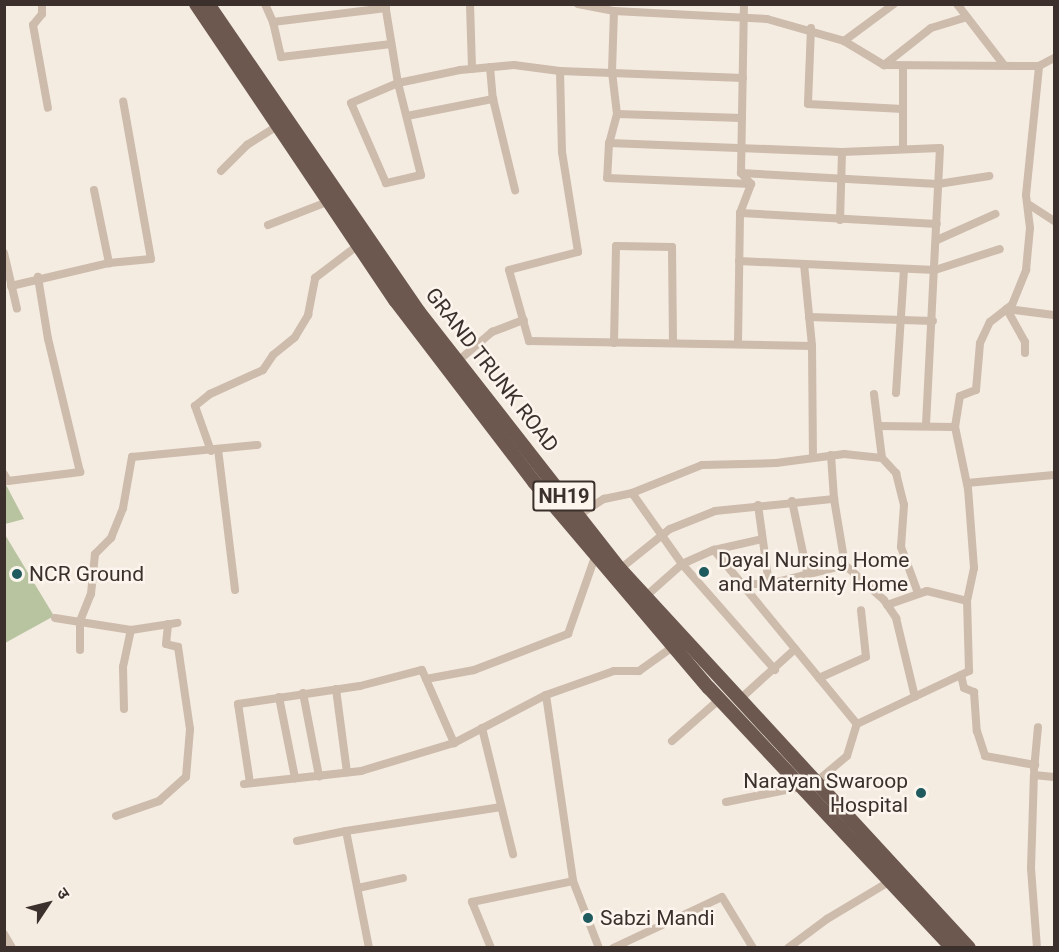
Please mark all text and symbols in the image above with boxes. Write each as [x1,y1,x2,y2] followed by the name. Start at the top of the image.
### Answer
[420,283,564,457] street label: GRAND TRUNK ROAD
[531,479,597,513] road number: NH19
[718,547,909,597] place label: Dayal Nursing Home and Maternity Home
[29,561,144,587] place label: NCR Ground
[695,563,713,581] marker: Dayal Nursing Home and Maternity Home
[10,567,24,581] marker: NCR Ground
[743,768,908,818] place label: Narayan Swaroop Hospital
[912,784,930,802] marker: Narayan Swaroop Hospital
[18,874,78,934] north arrow
[53,884,74,903] text: उ
[600,905,715,931] place label: Sabzi Mandi
[581,911,595,925] marker: Sabzi Mandi

